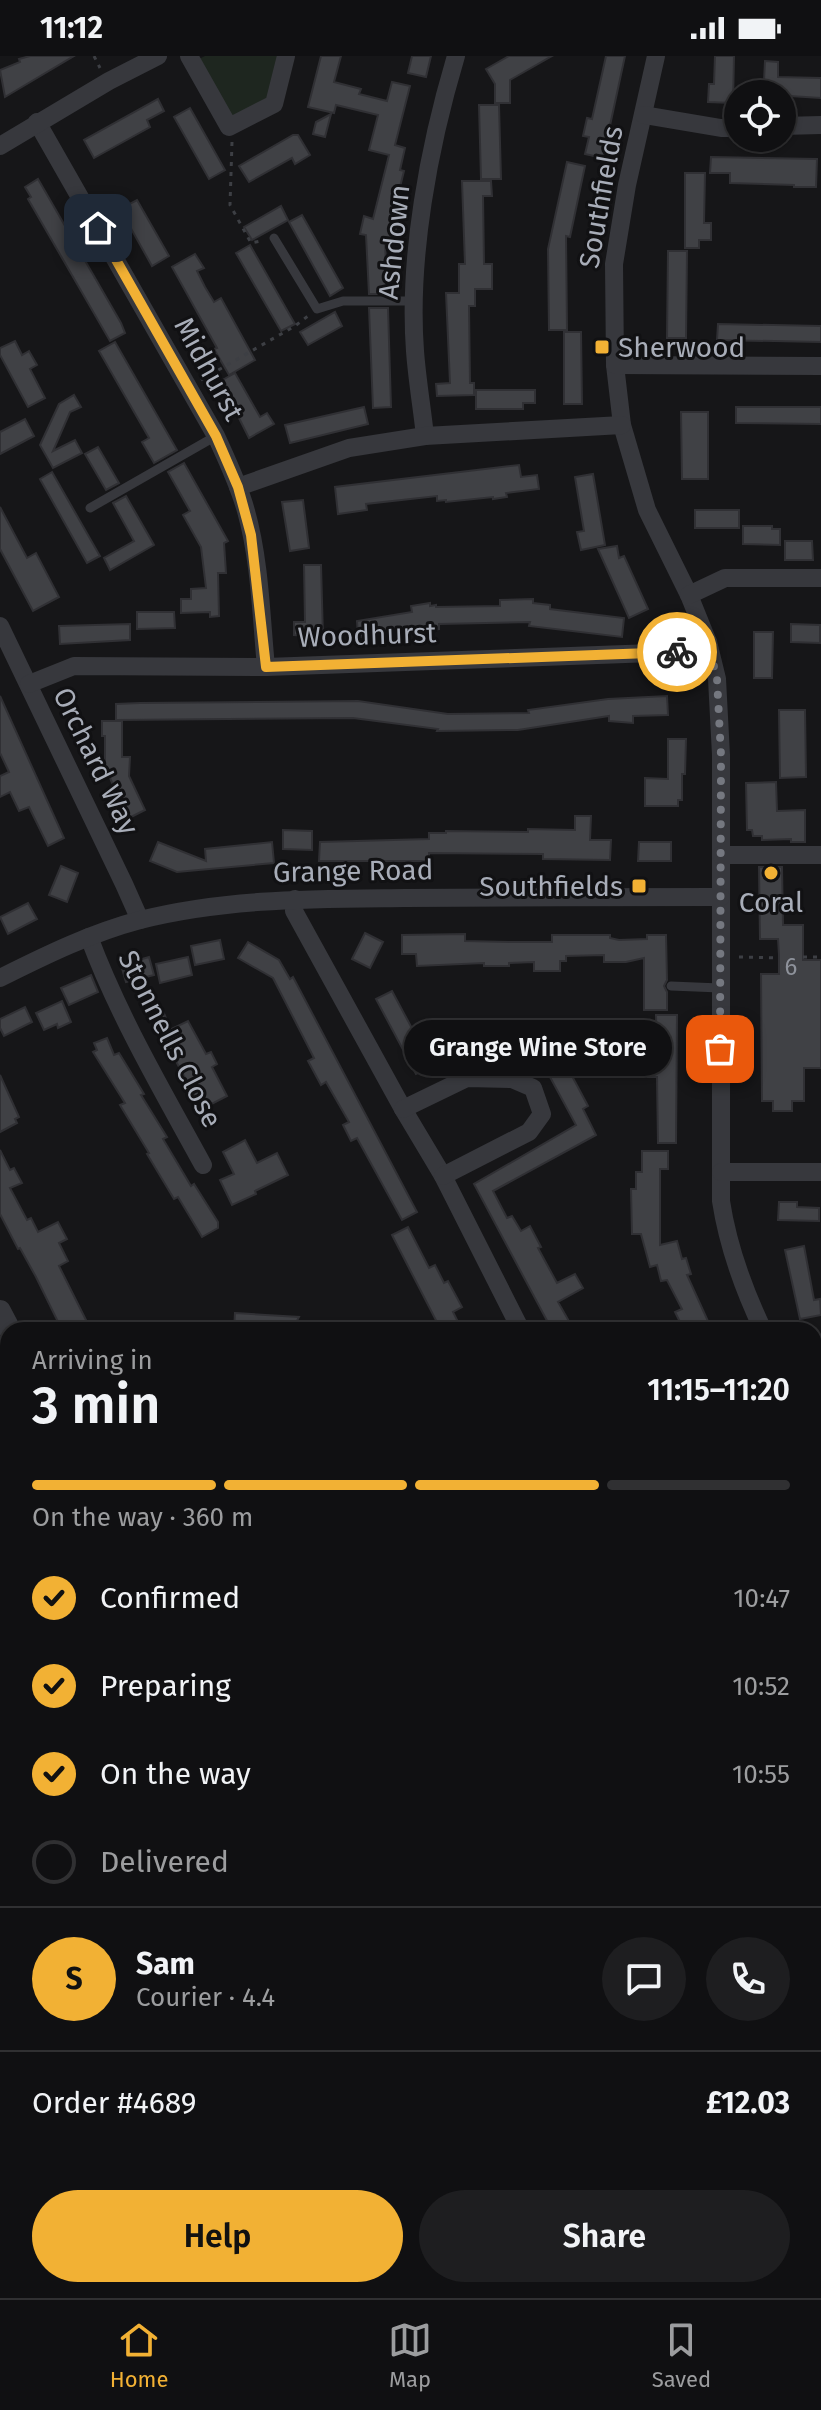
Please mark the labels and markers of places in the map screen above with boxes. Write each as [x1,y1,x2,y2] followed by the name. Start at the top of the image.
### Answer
[64,194,132,262] pin
[618,331,745,364] place label: Sherwood
[593,338,611,356] marker: Sherwood
[762,864,780,882] marker: Coral
[479,870,623,903] place label: Southfields
[630,877,648,895] marker: Southfields
[739,886,803,919] place label: Coral
[686,1015,754,1083] pin
[404,1021,672,1077] callout: Grange Wine Store

